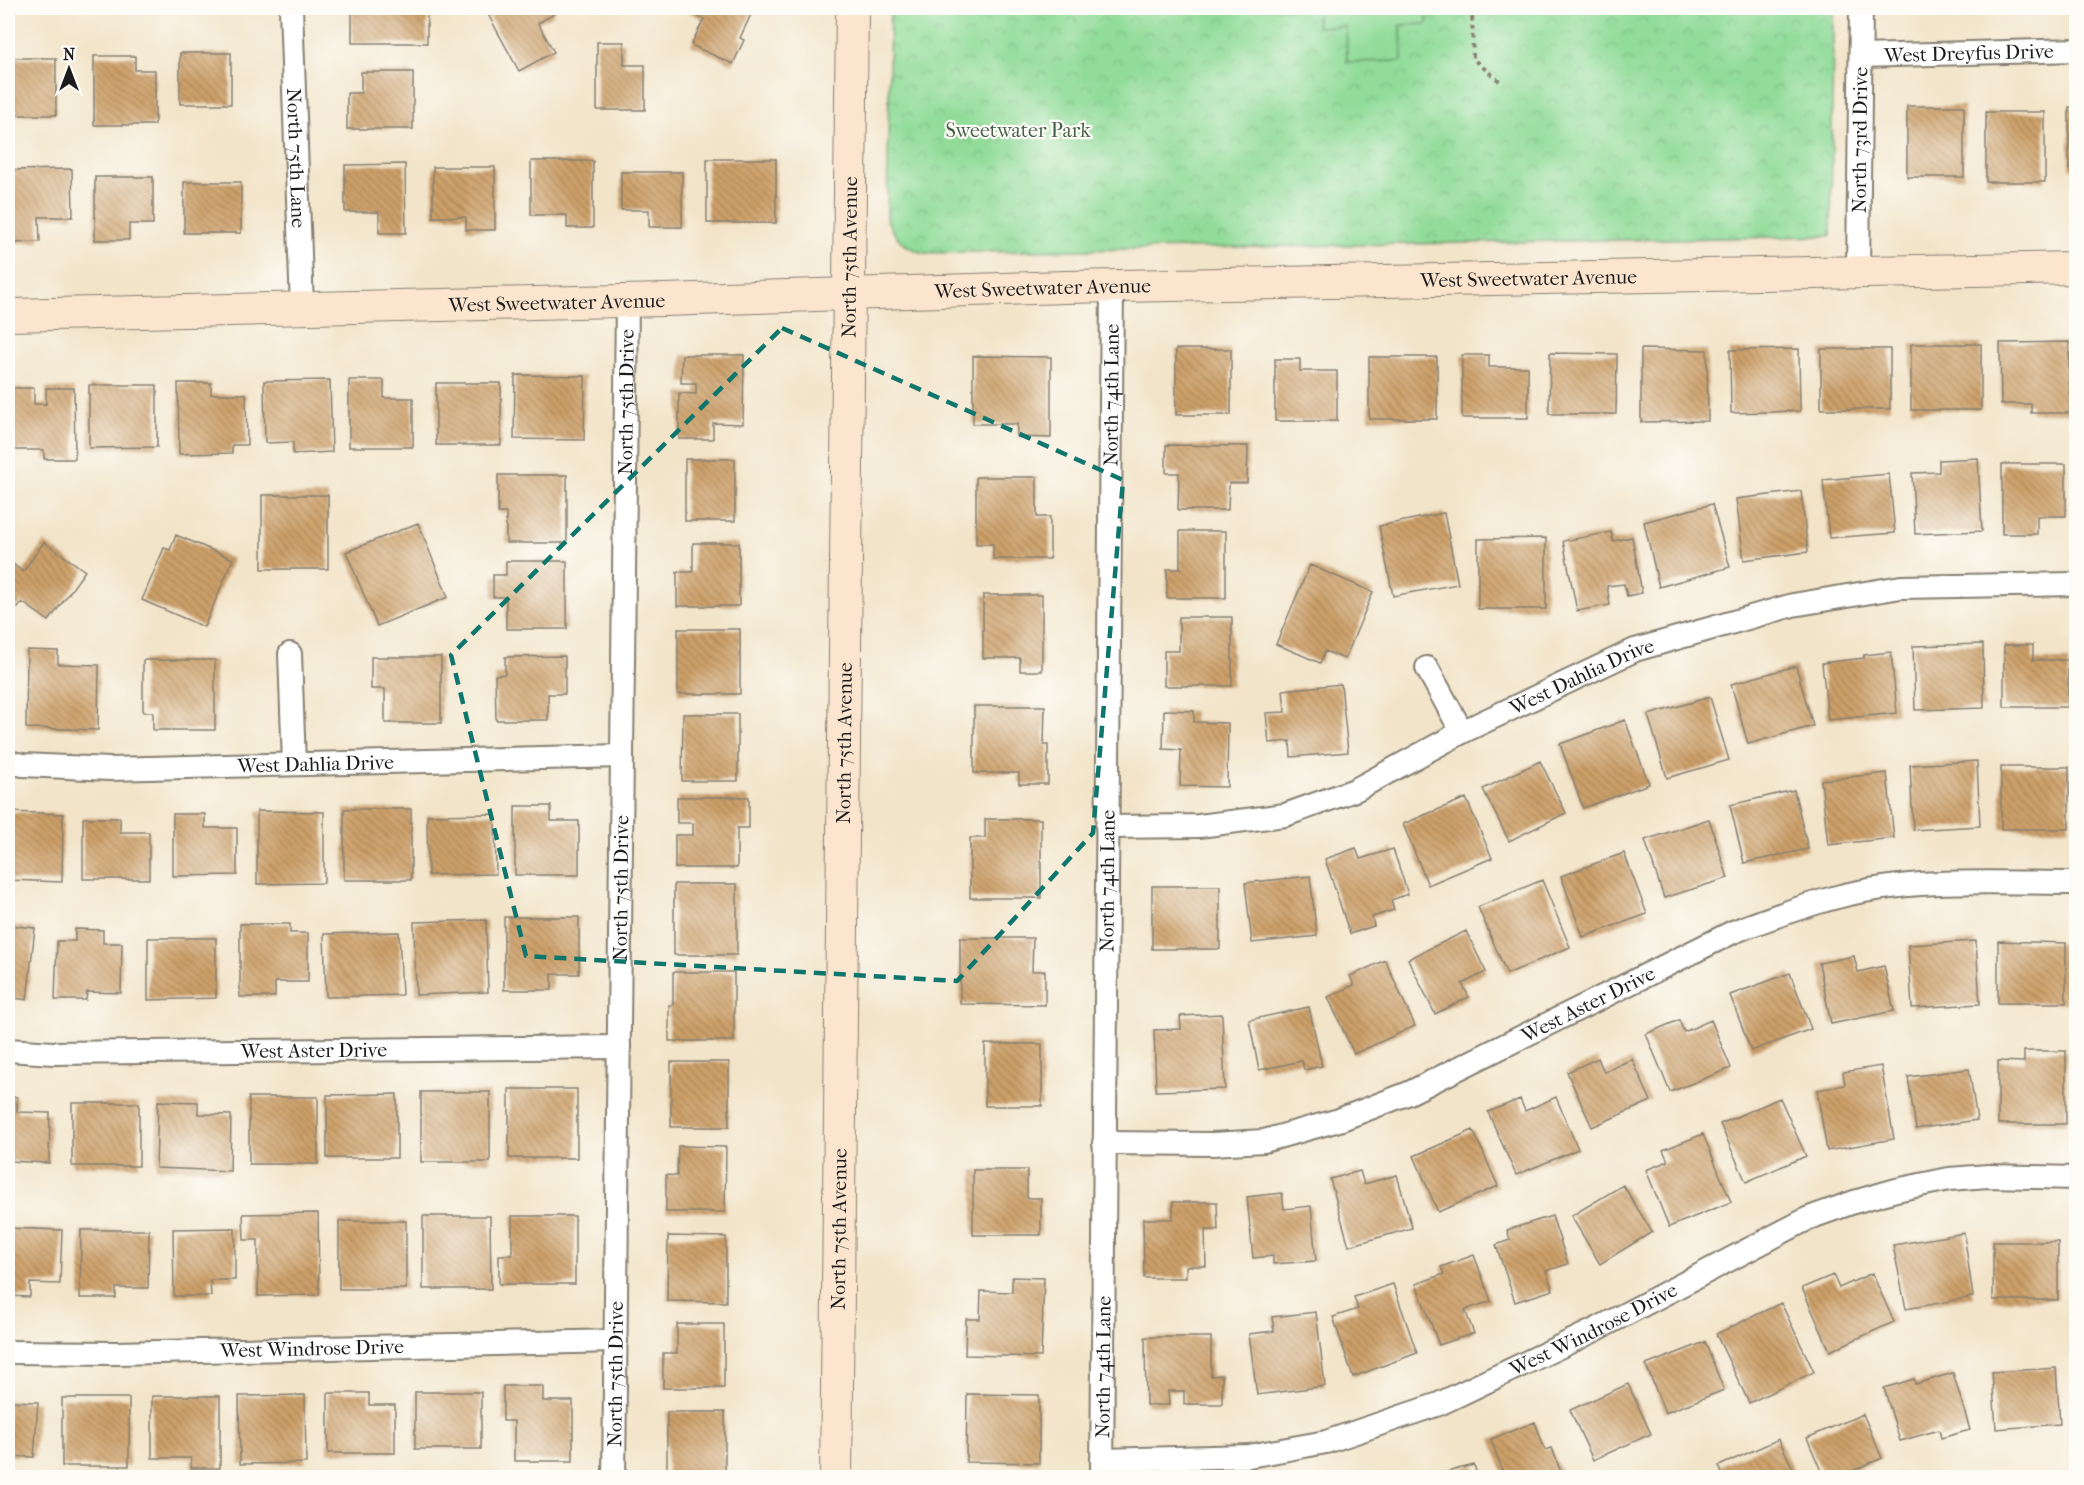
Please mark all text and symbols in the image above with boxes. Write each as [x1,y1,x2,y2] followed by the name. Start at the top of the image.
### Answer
[39,39,99,99] north arrow
[1883,40,2054,67] street label: West Dreyfus Drive
[63,45,76,64] text: N
[1848,67,1872,213] street label: North 73rd Drive
[282,88,310,228] street label: North 75th Lane
[946,119,1091,142] park label: Sweetwater Park
[837,176,862,338] street label: North 75th Avenue
[1419,265,1637,292] street label: West Sweetwater Avenue
[933,274,1151,303] street label: West Sweetwater Avenue
[447,289,666,317] street label: West Sweetwater Avenue
[1099,324,1124,466] street label: North 74th Lane
[614,329,639,475] street label: North 75th Drive
[1505,634,1657,720] street label: West Dahlia Drive
[832,662,857,824] street label: North 75th Avenue
[236,751,394,778] street label: West Dahlia Drive
[1095,810,1120,952] street label: North 74th Lane
[609,815,633,961] street label: North 75th Drive
[1517,962,1659,1048] street label: West Aster Drive
[240,1038,387,1063] street label: West Aster Drive
[827,1148,852,1310] street label: North 75th Avenue
[1505,1278,1681,1381] street label: West Windrose Drive
[1091,1296,1116,1438] street label: North 74th Lane
[603,1301,628,1447] street label: North 75th Drive
[219,1335,404,1363] street label: West Windrose Drive

